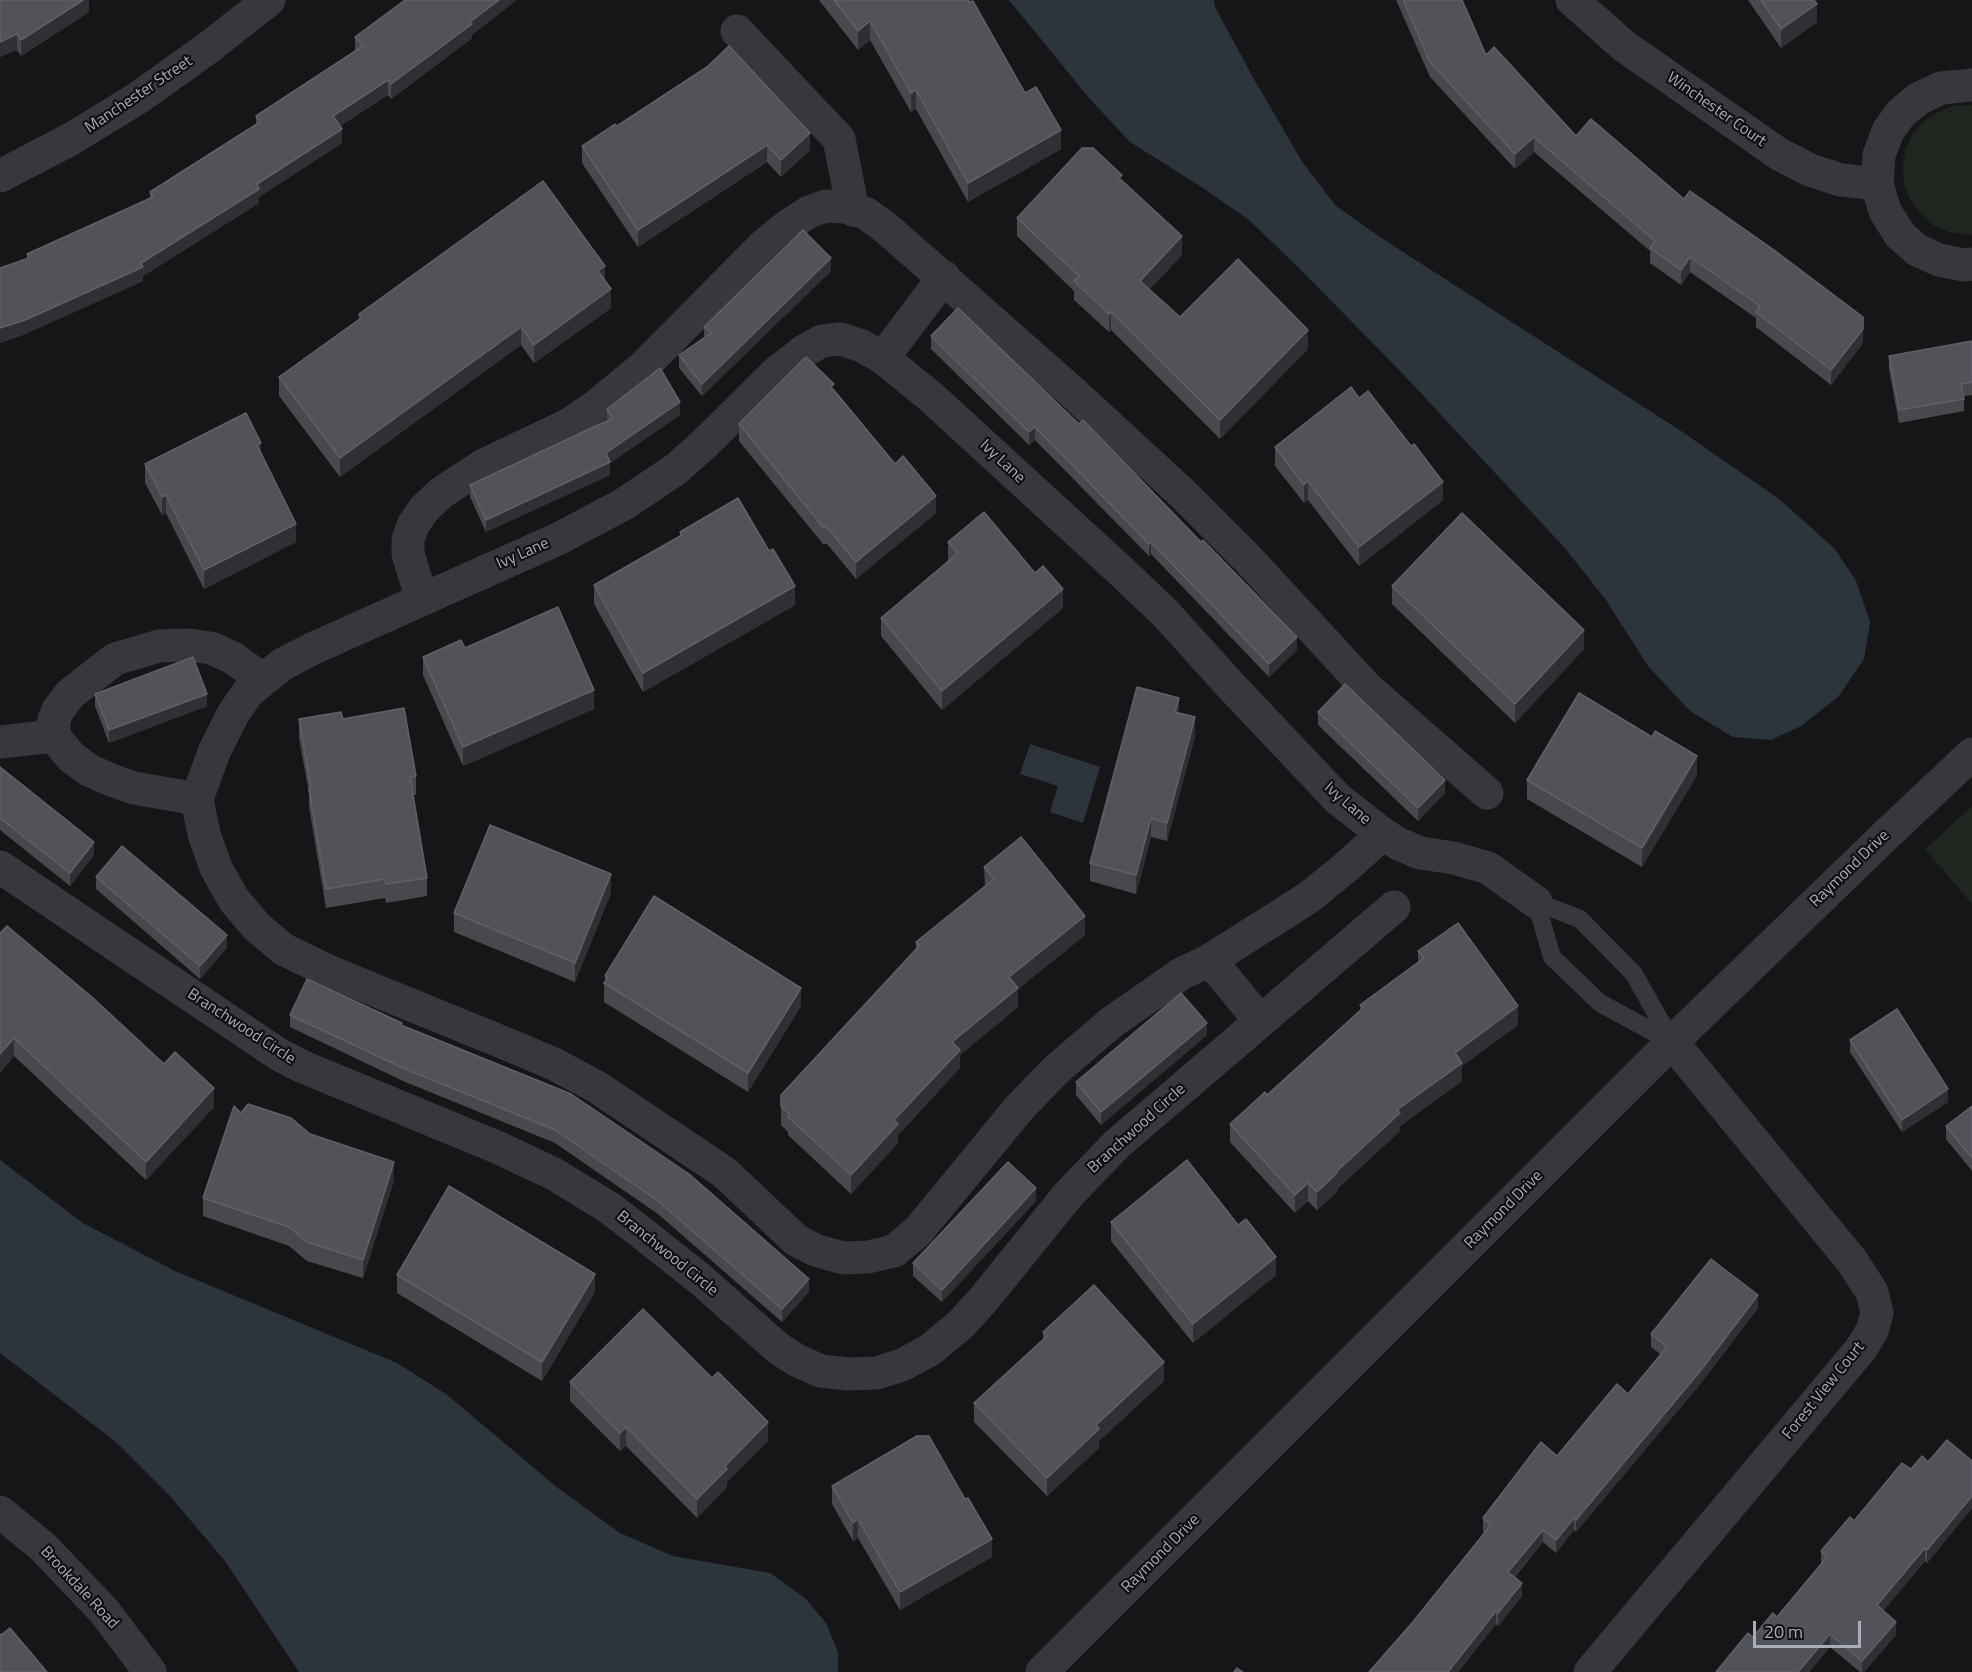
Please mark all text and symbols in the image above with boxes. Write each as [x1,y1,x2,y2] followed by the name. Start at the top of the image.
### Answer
[82,52,196,138] street label: Manchester Street
[1663,69,1769,151] street label: Winchester Court
[975,436,1029,488] street label: Ivy Lane
[494,534,552,574] street label: Ivy Lane
[1320,779,1374,829] street label: Ivy Lane
[1806,826,1894,912] street label: Raymond Drive
[183,985,299,1069] street label: Branchwood Circle
[1084,1080,1190,1178] street label: Branchwood Circle
[1461,1167,1547,1253] street label: Raymond Drive
[612,1207,722,1301] street label: Branchwood Circle
[1779,1338,1869,1444] street label: Forest View Court
[1118,1511,1204,1597] street label: Raymond Drive
[36,1543,122,1633] street label: Brookdale Road
[1756,1609,1864,1647] scale bar
[1764,1618,1803,1645] text: 20 m

